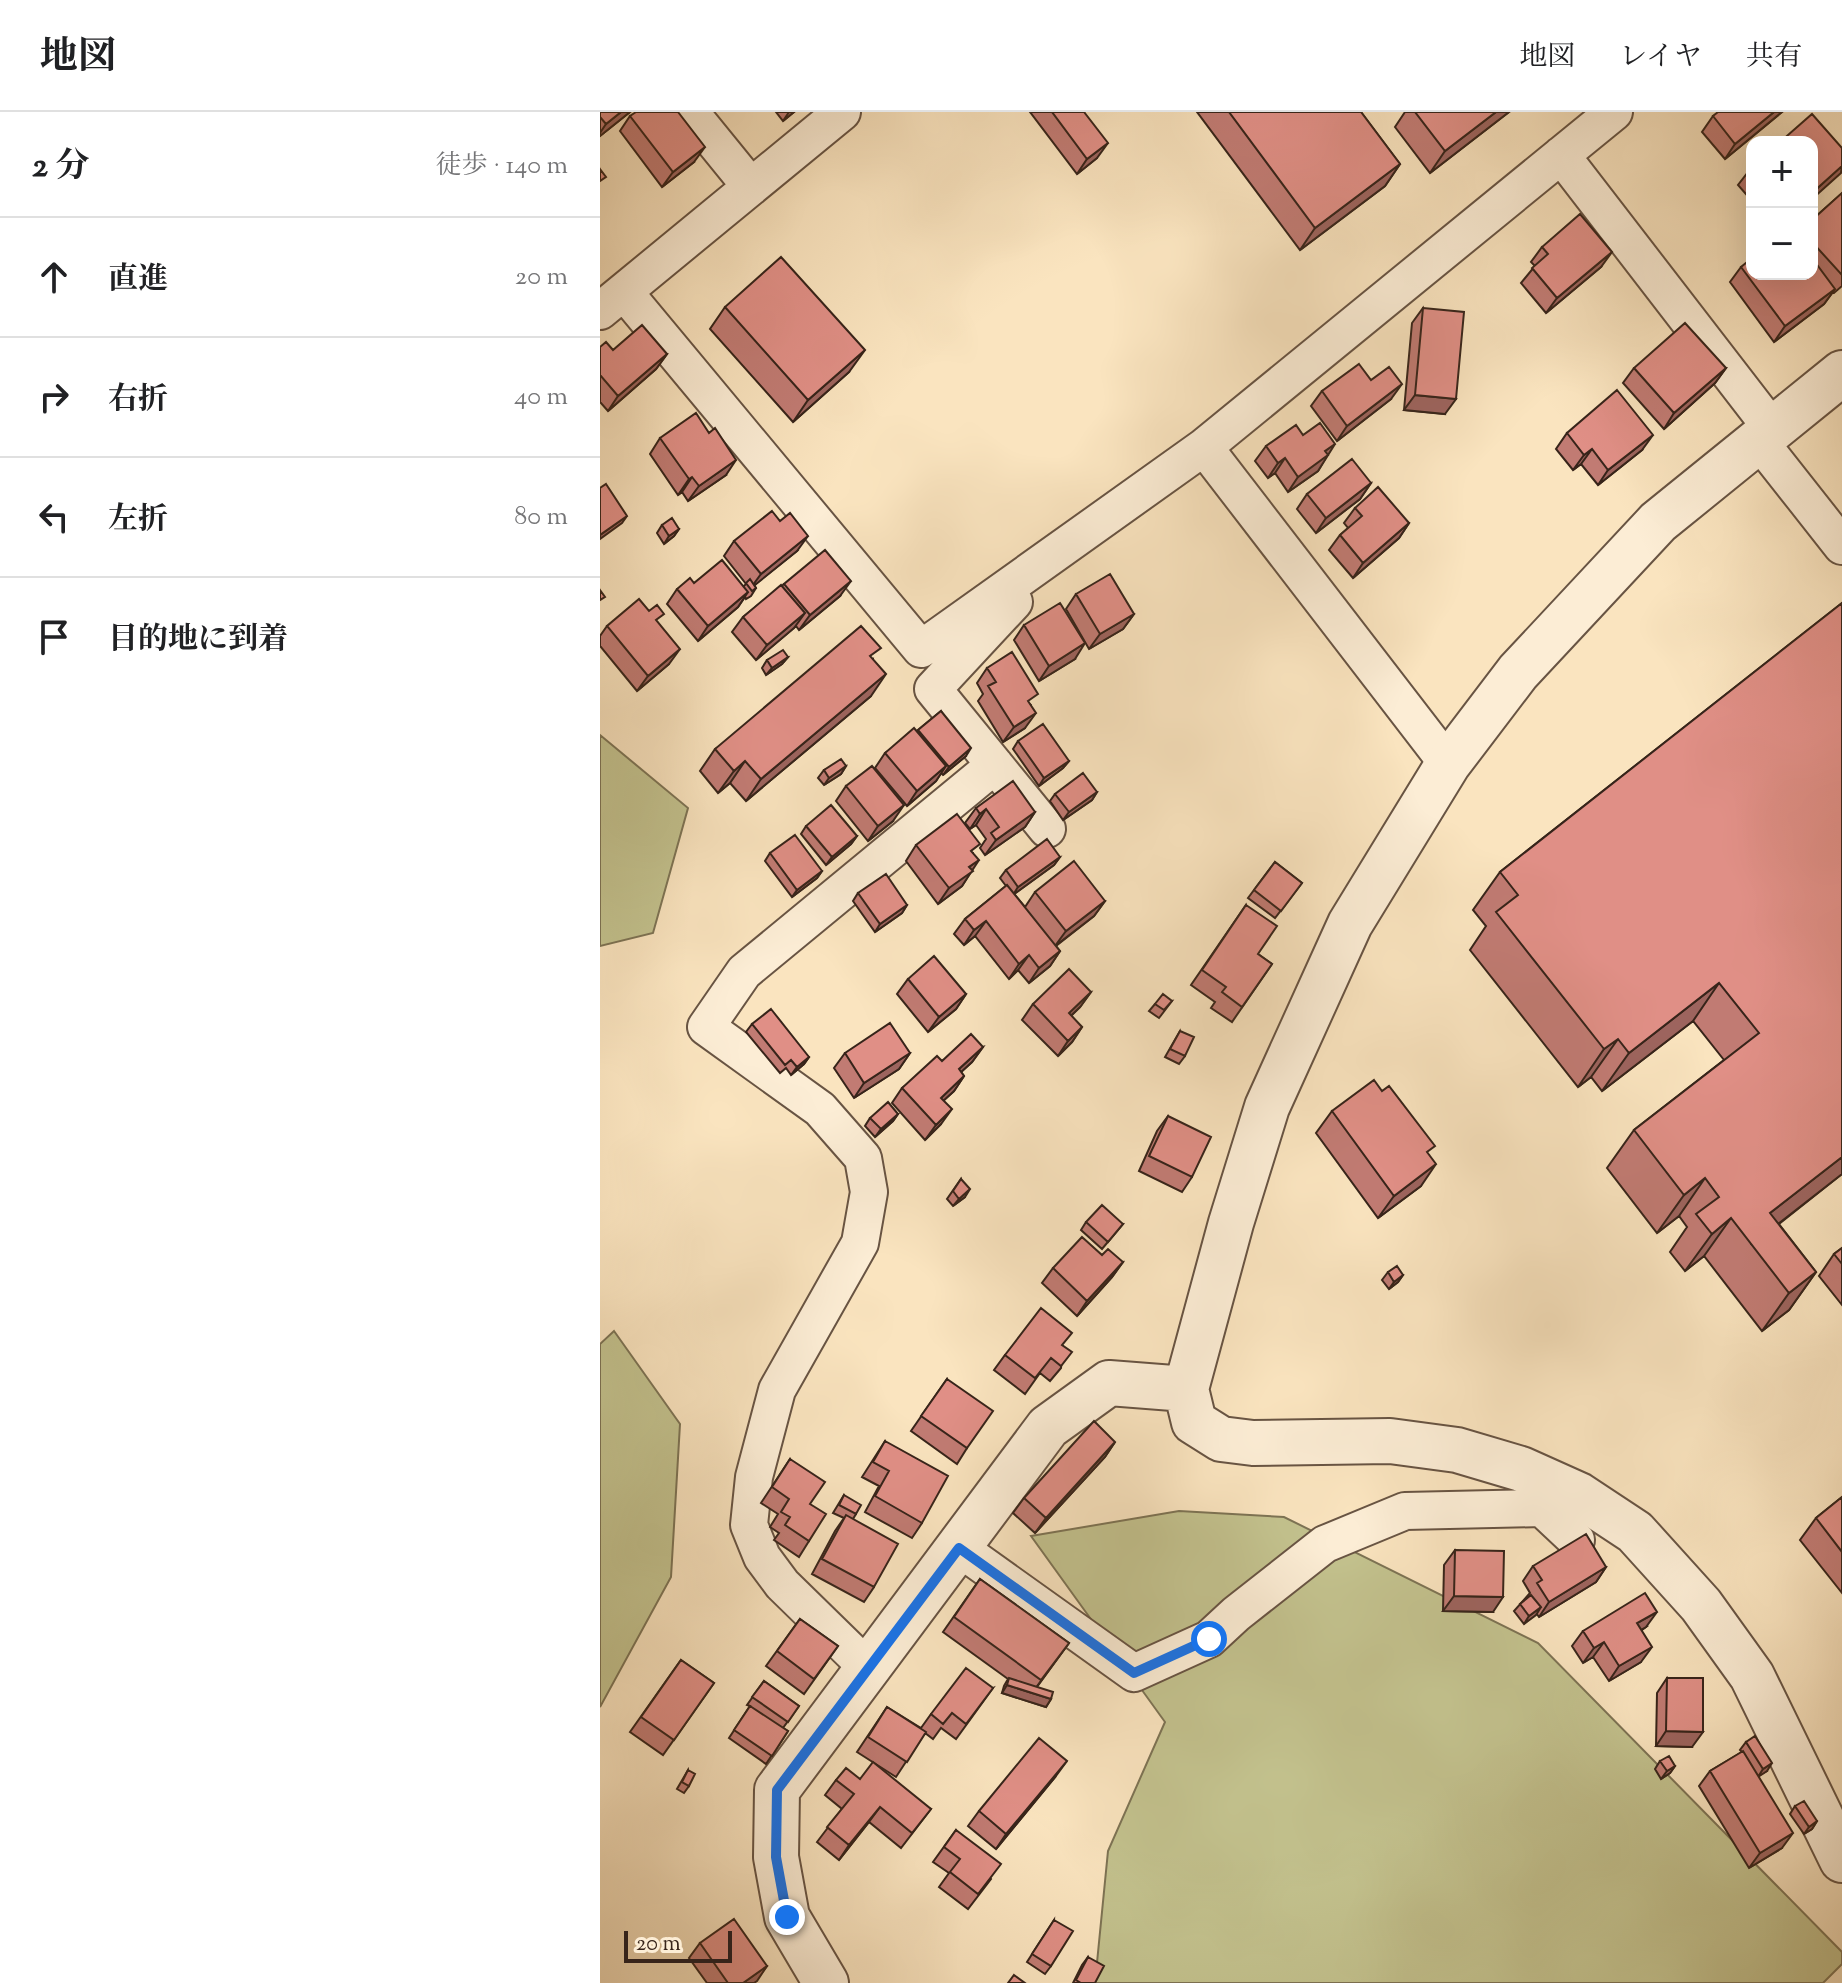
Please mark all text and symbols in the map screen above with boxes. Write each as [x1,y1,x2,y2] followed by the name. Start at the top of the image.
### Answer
[40,32,116,86] text: 地図
[1519,38,1575,78] text: 地図
[1619,38,1702,78] text: レイヤ
[1746,38,1802,78] text: 共有
[1746,136,1818,280] map controls
[1746,136,1818,208] button: +
[32,143,89,192] text: 2 分
[436,148,568,185] text: 徒歩 · 140 m
[1746,208,1818,280] button: −
[32,255,76,299] icon: ahead
[108,259,168,302] text: 直進
[515,259,568,296] text: 20 m
[32,375,76,419] icon: right
[108,379,168,422] text: 右折
[514,379,568,416] text: 40 m
[32,495,76,539] icon: left
[108,499,168,542] text: 左折
[514,499,568,536] text: 80 m
[32,615,76,659] icon: arrive
[108,619,288,662] text: 目的地に到着
[1191,1621,1227,1657] route start
[769,1899,805,1935] route end
[624,1927,732,1963] scale bar
[636,1929,681,1961] text: 20 m

